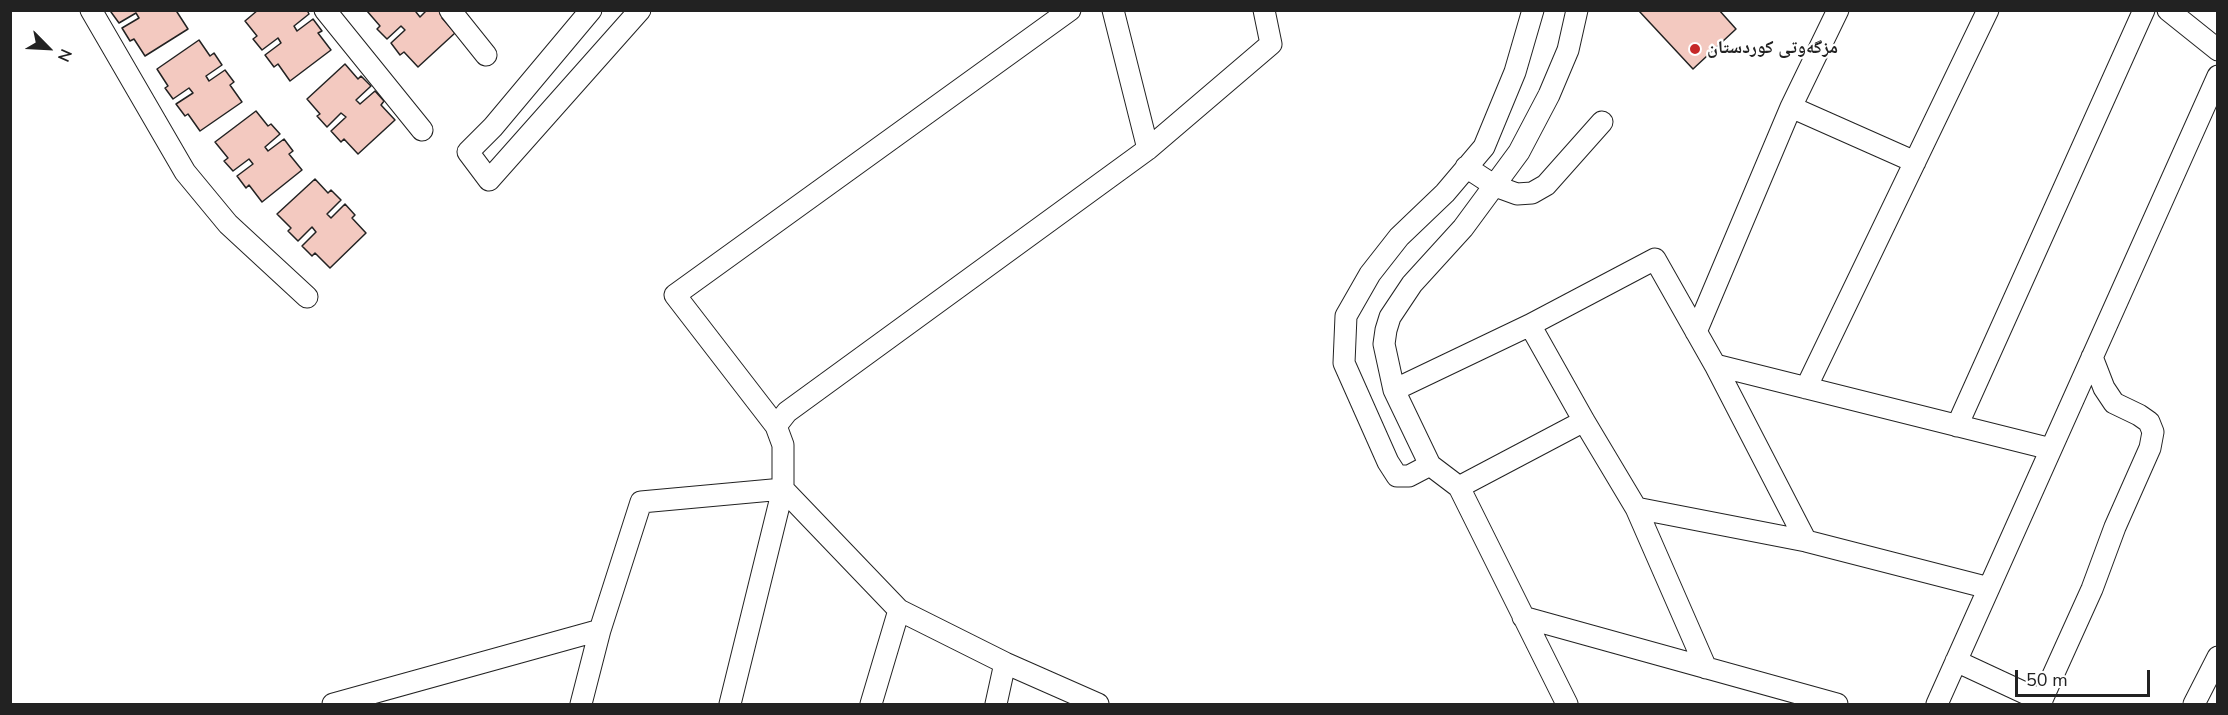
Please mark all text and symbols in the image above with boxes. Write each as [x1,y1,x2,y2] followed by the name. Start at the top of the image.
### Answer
[18,18,78,78] north arrow
[1707,38,1838,60] place label: مزگەوتی کوردستان
[1688,42,1702,56] marker: مزگەوتی کوردستان
[52,45,77,65] text: N
[2018,658,2153,696] scale bar
[2026,668,2068,692] text: 50 m

